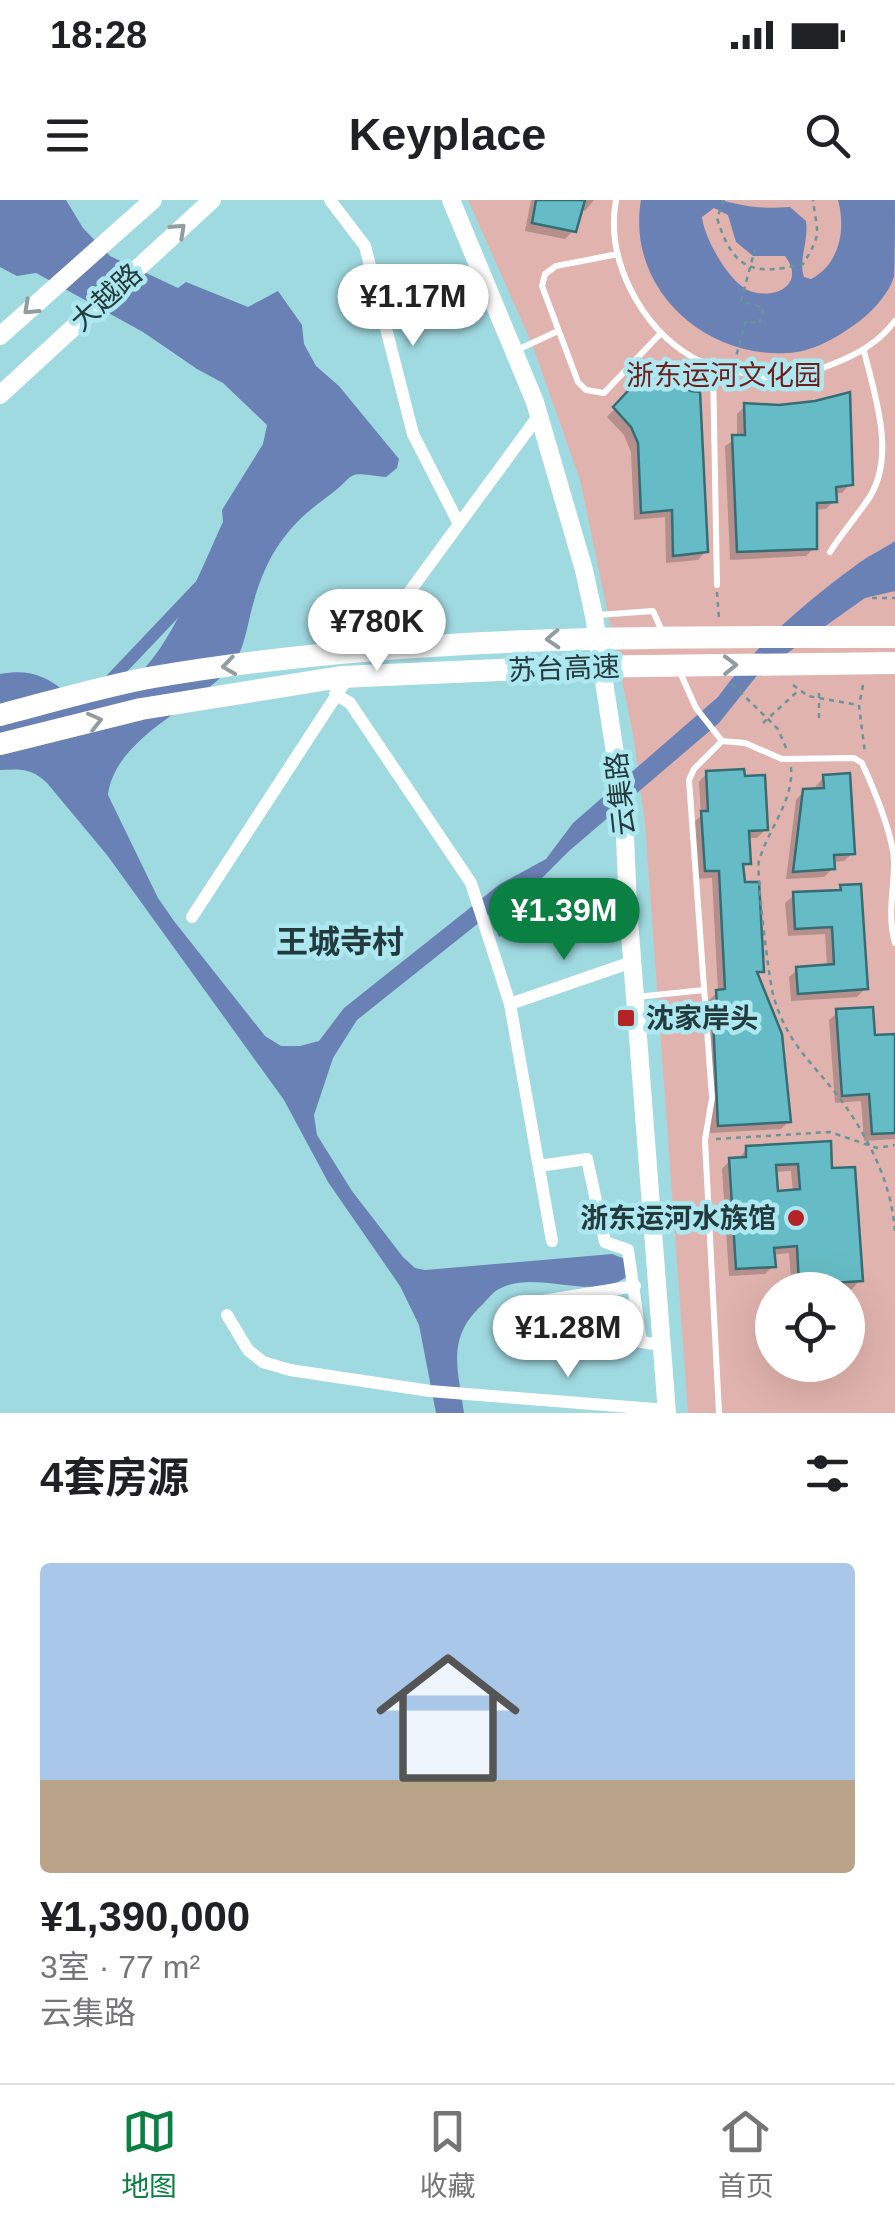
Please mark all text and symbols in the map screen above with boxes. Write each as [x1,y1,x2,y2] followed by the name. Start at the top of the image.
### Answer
[50,14,147,56] text: 18:28
[40,108,95,163] icon: menu
[800,108,855,163] icon: search
[349,109,546,160] text: Keyplace
[167,224,186,242] one-way arrow
[65,258,148,337] street label: 大越路
[332,264,494,349] pin: ¥1.17M
[360,278,466,314] text: ¥1.17M
[23,296,42,314] one-way arrow
[626,360,822,391] park label: 浙东运河文化园
[307,589,447,674] pin: ¥780K
[330,603,424,639] text: ¥780K
[544,628,560,649] one-way arrow
[508,651,621,686] street label: 苏台高速
[723,654,739,675] one-way arrow
[221,655,237,676] one-way arrow
[86,711,103,732] one-way arrow
[601,751,640,837] street label: 云集路
[483,878,645,963] pin: ¥1.39M
[511,892,617,928] text: ¥1.39M
[276,924,404,960] district label: 王城寺村
[646,1003,758,1034] place label: 沈家岸头
[615,1007,637,1029] marker: 沈家岸头
[580,1203,776,1234] place label: 浙东运河水族馆
[785,1207,807,1229] marker: 浙东运河水族馆
[755,1272,865,1382] map controls
[755,1272,865,1382] button: locate
[487,1295,649,1380] pin: ¥1.28M
[515,1309,621,1345] text: ¥1.28M
[800,1446,855,1501] icon: filters
[40,1454,189,1501] text: 4套房源
[358,1628,538,1808] icon: home
[40,1893,250,1940] text: ¥1,390,000
[40,1949,200,1985] text: 3室 · 77 m²
[40,1995,136,2031] text: 云集路
[121,2104,177,2204] tab: 地图
[419,2104,476,2204] tab: 收藏
[718,2104,774,2204] tab: 首页

